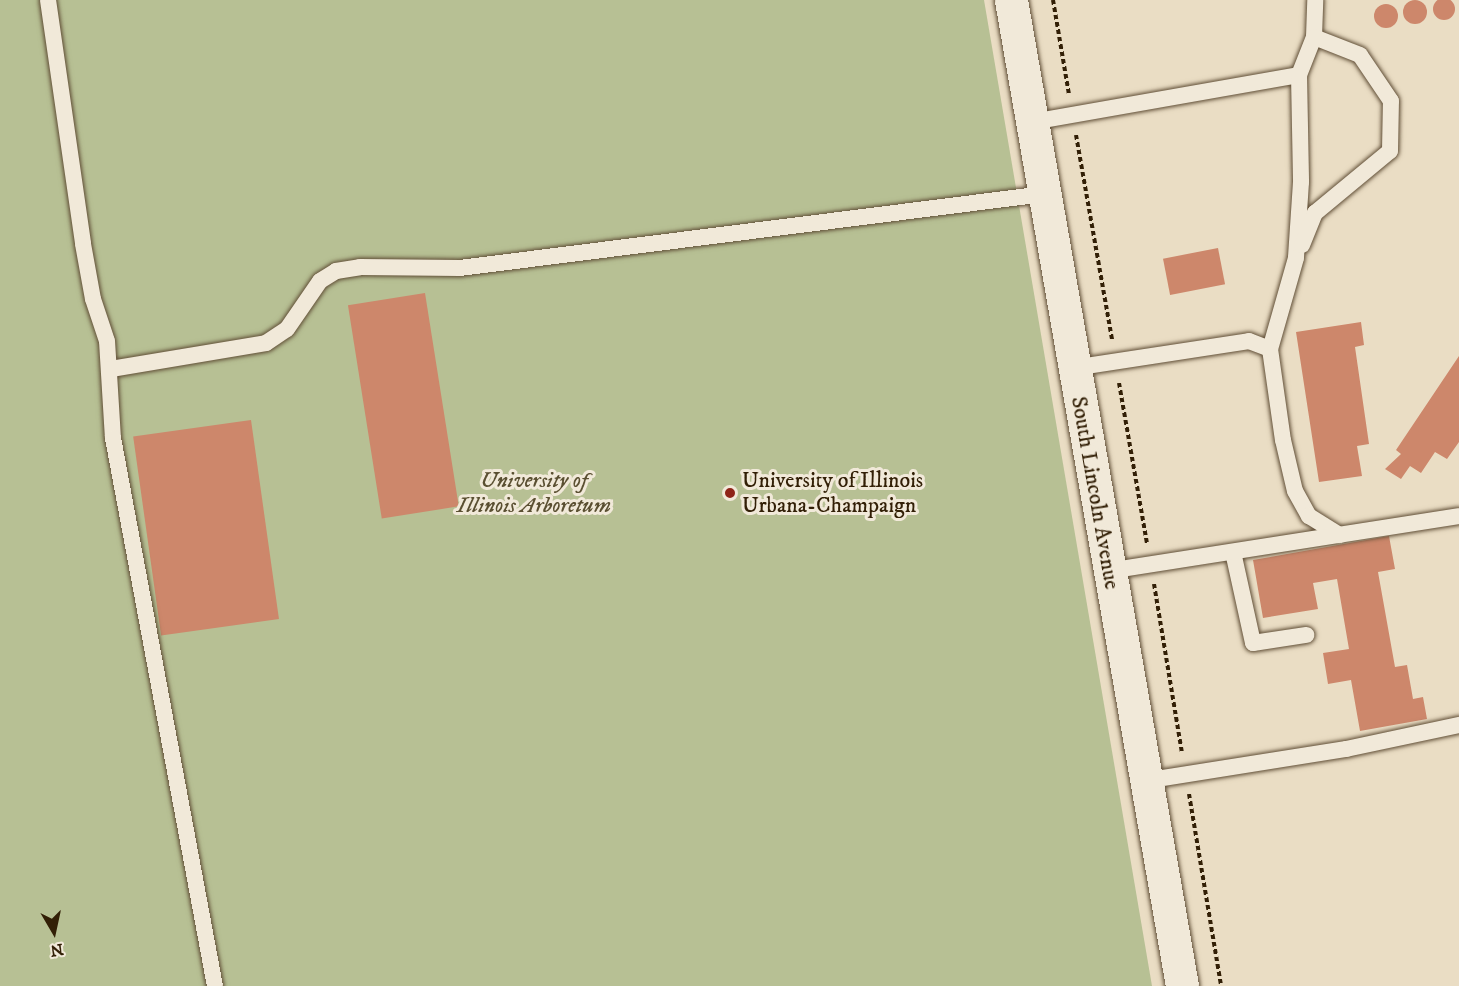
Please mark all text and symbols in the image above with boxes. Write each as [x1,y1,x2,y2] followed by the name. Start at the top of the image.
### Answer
[1065,394,1125,592] street label: South Lincoln Avenue
[457,467,611,518] park label: University of Illinois Arboretum
[742,467,923,518] place label: University of Illinois Urbana-Champaign
[723,486,737,500] marker: University of Illinois Urbana-Champaign
[24,902,84,962] north arrow
[49,939,65,961] text: N

